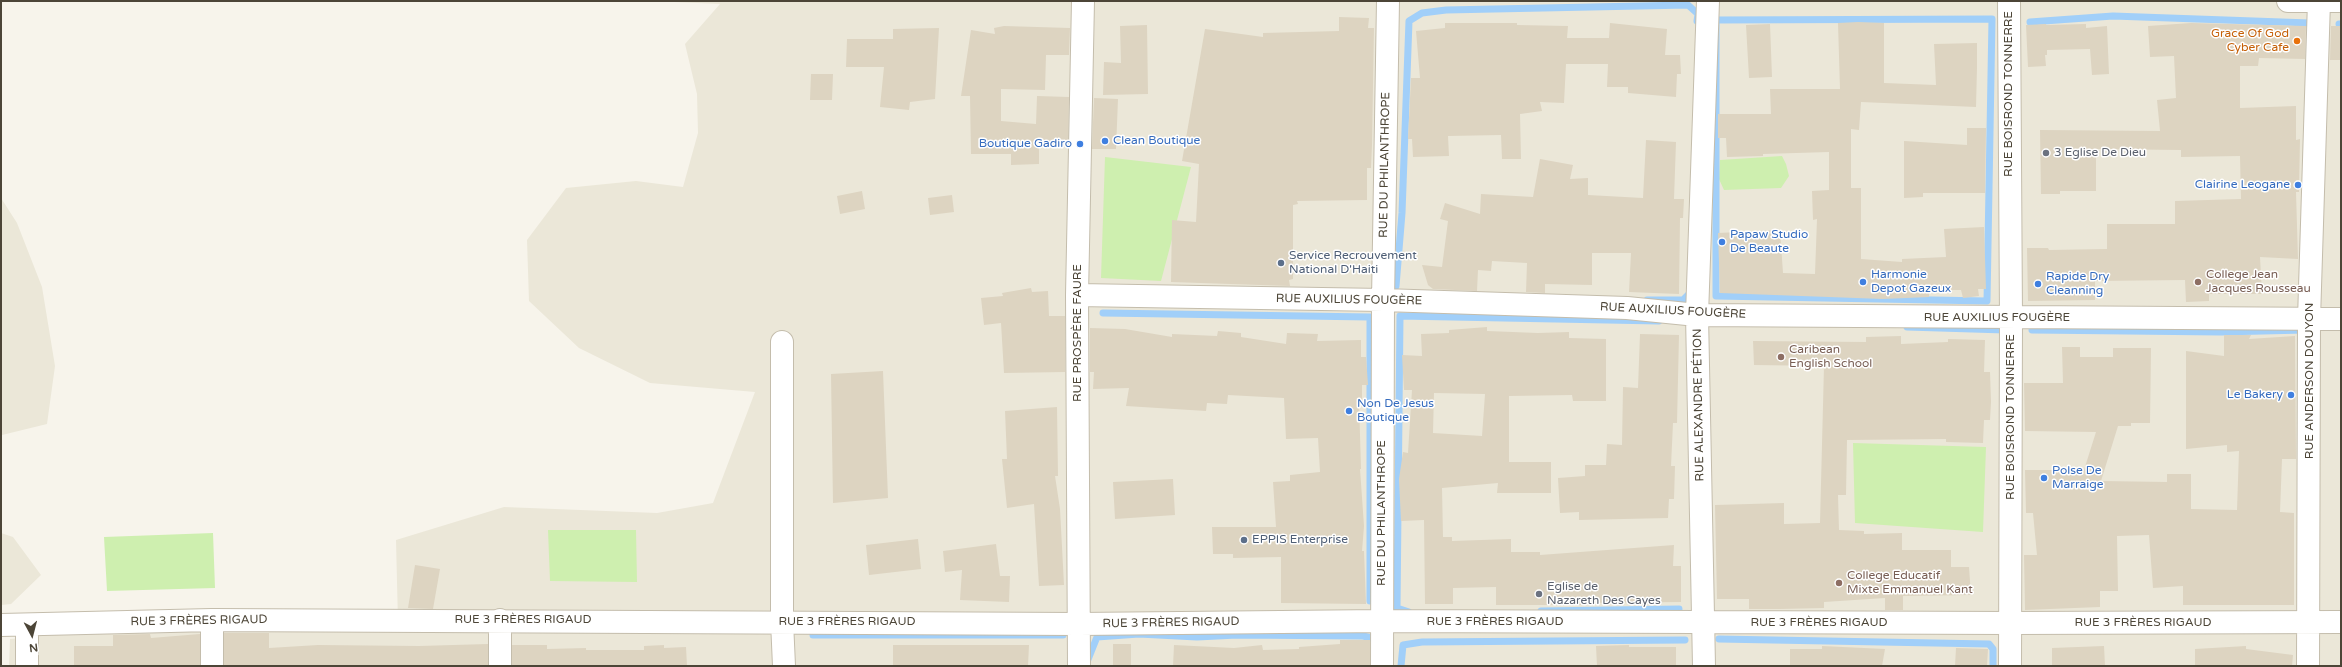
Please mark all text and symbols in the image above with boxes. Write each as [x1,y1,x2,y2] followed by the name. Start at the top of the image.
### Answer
[2002,11,2016,177] street label: RUE BOISROND TONNERRE
[2211,27,2289,55] place label: Grace Of God Cyber Cafe
[2292,36,2302,46] marker: Grace Of God Cyber Cafe
[1377,92,1393,238] street label: RUE DU PHILANTHROPE
[1113,134,1200,148] place label: Clean Boutique
[1100,136,1110,146] marker: Clean Boutique
[979,137,1072,151] place label: Boutique Gadiro
[1075,139,1085,149] marker: Boutique Gadiro
[2054,146,2146,160] place label: 3 Eglise De Dieu
[2041,148,2051,158] marker: 3 Eglise De Dieu
[2195,178,2290,192] place label: Clairine Leogane
[2293,180,2303,190] marker: Clairine Leogane
[1730,228,1808,256] place label: Papaw Studio De Beaute
[1717,237,1727,247] marker: Papaw Studio De Beaute
[1289,249,1417,277] place label: Service Recrouvement National D'Haiti
[1276,258,1286,268] marker: Service Recrouvement National D'Haiti
[1071,264,1085,402] street label: RUE PROSPÈRE FAURE
[1871,268,1951,296] place label: Harmonie Depot Gazeux
[2206,268,2311,296] place label: College Jean Jacques Rousseau
[2046,270,2109,298] place label: Rapide Dry Cleanning
[1858,277,1868,287] marker: Harmonie Depot Gazeux
[2193,277,2203,287] marker: College Jean Jacques Rousseau
[2033,279,2043,289] marker: Rapide Dry Cleanning
[1276,292,1422,308] street label: RUE AUXILIUS FOUGÈRE
[1599,300,1747,322] street label: RUE AUXILIUS FOUGÈRE
[2303,303,2317,459] street label: RUE ANDERSON DOUYON
[1924,311,2070,325] street label: RUE AUXILIUS FOUGÈRE
[1690,328,1708,482] street label: RUE ALEXANDRE PÉTION
[2004,334,2018,500] street label: RUE BOISROND TONNERRE
[1789,343,1872,371] place label: Caribean English School
[1776,352,1786,362] marker: Caribean English School
[2227,388,2283,402] place label: Le Bakery
[2286,390,2296,400] marker: Le Bakery
[1357,397,1434,425] place label: Non De Jesus Boutique
[1344,406,1354,416] marker: Non De Jesus Boutique
[1375,440,1389,586] street label: RUE DU PHILANTHROPE
[2052,464,2104,492] place label: Polse De Marraige
[2039,473,2049,483] marker: Polse De Marraige
[1252,533,1348,547] place label: EPPIS Enterprise
[1239,535,1249,545] marker: EPPIS Enterprise
[1847,569,1973,597] place label: College Educatif Mixte Emmanuel Kant
[1834,578,1844,588] marker: College Educatif Mixte Emmanuel Kant
[1547,580,1661,608] place label: Eglise de Nazareth Des Cayes
[1534,589,1544,599] marker: Eglise de Nazareth Des Cayes
[130,613,268,629] street label: RUE 3 FRÈRES RIGAUD
[454,613,592,627] street label: RUE 3 FRÈRES RIGAUD
[12,615,52,655] north arrow
[778,615,916,629] street label: RUE 3 FRÈRES RIGAUD
[1102,615,1240,631] street label: RUE 3 FRÈRES RIGAUD
[1426,615,1564,629] street label: RUE 3 FRÈRES RIGAUD
[1750,616,1888,630] street label: RUE 3 FRÈRES RIGAUD
[2074,616,2212,630] street label: RUE 3 FRÈRES RIGAUD
[28,640,39,654] text: N

